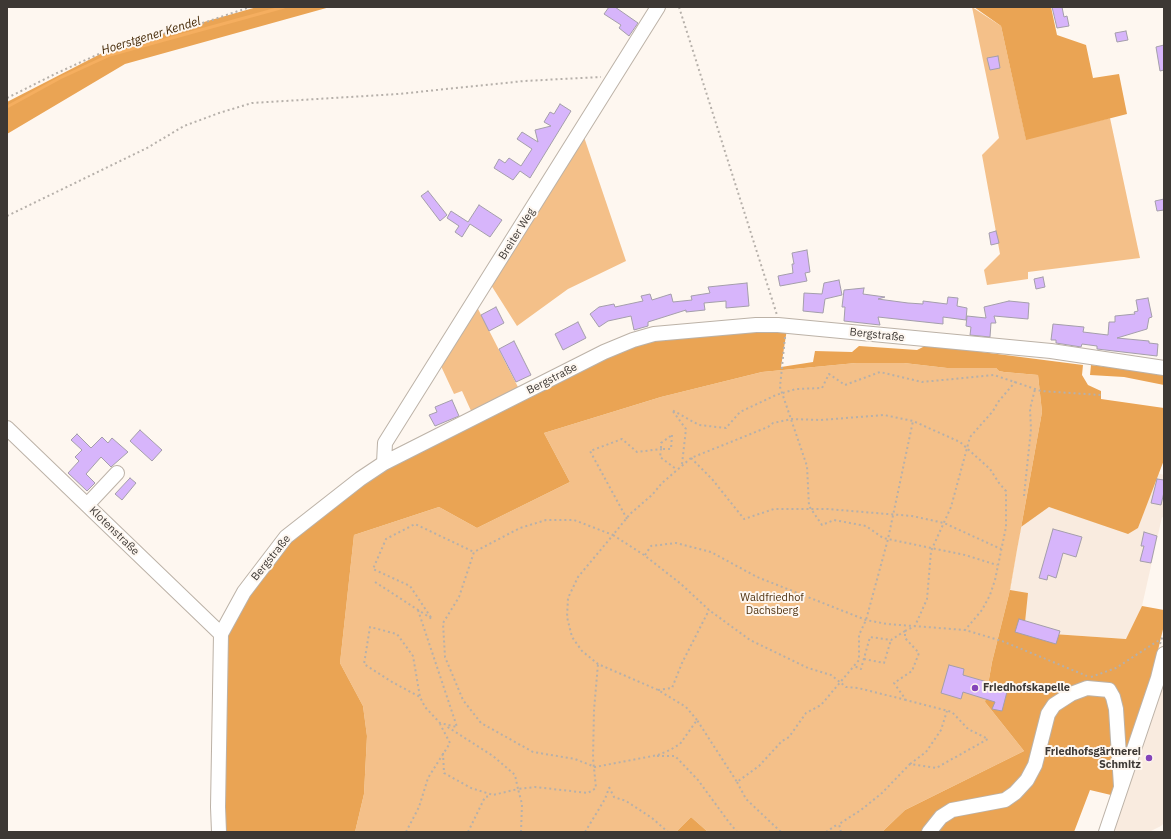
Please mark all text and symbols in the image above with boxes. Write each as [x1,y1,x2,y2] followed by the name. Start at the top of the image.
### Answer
[100,14,202,58] water label: Hoerstgener Kendel
[496,206,538,262] street label: Breiter Weg
[849,326,905,344] street label: Bergstraße
[525,361,579,397] street label: Bergstraße
[86,504,142,558] street label: Klotenstraße
[249,533,293,583] street label: Bergstraße
[740,591,804,617] park label: Waldfriedhof Dachsberg
[983,681,1070,695] place label: Friedhofskapelle
[970,683,980,693] marker: Friedhofskapelle
[1045,745,1141,771] place label: Friedhofsgärtnerei Schmitz
[1144,753,1154,763] marker: Friedhofsgärtnerei Schmitz

